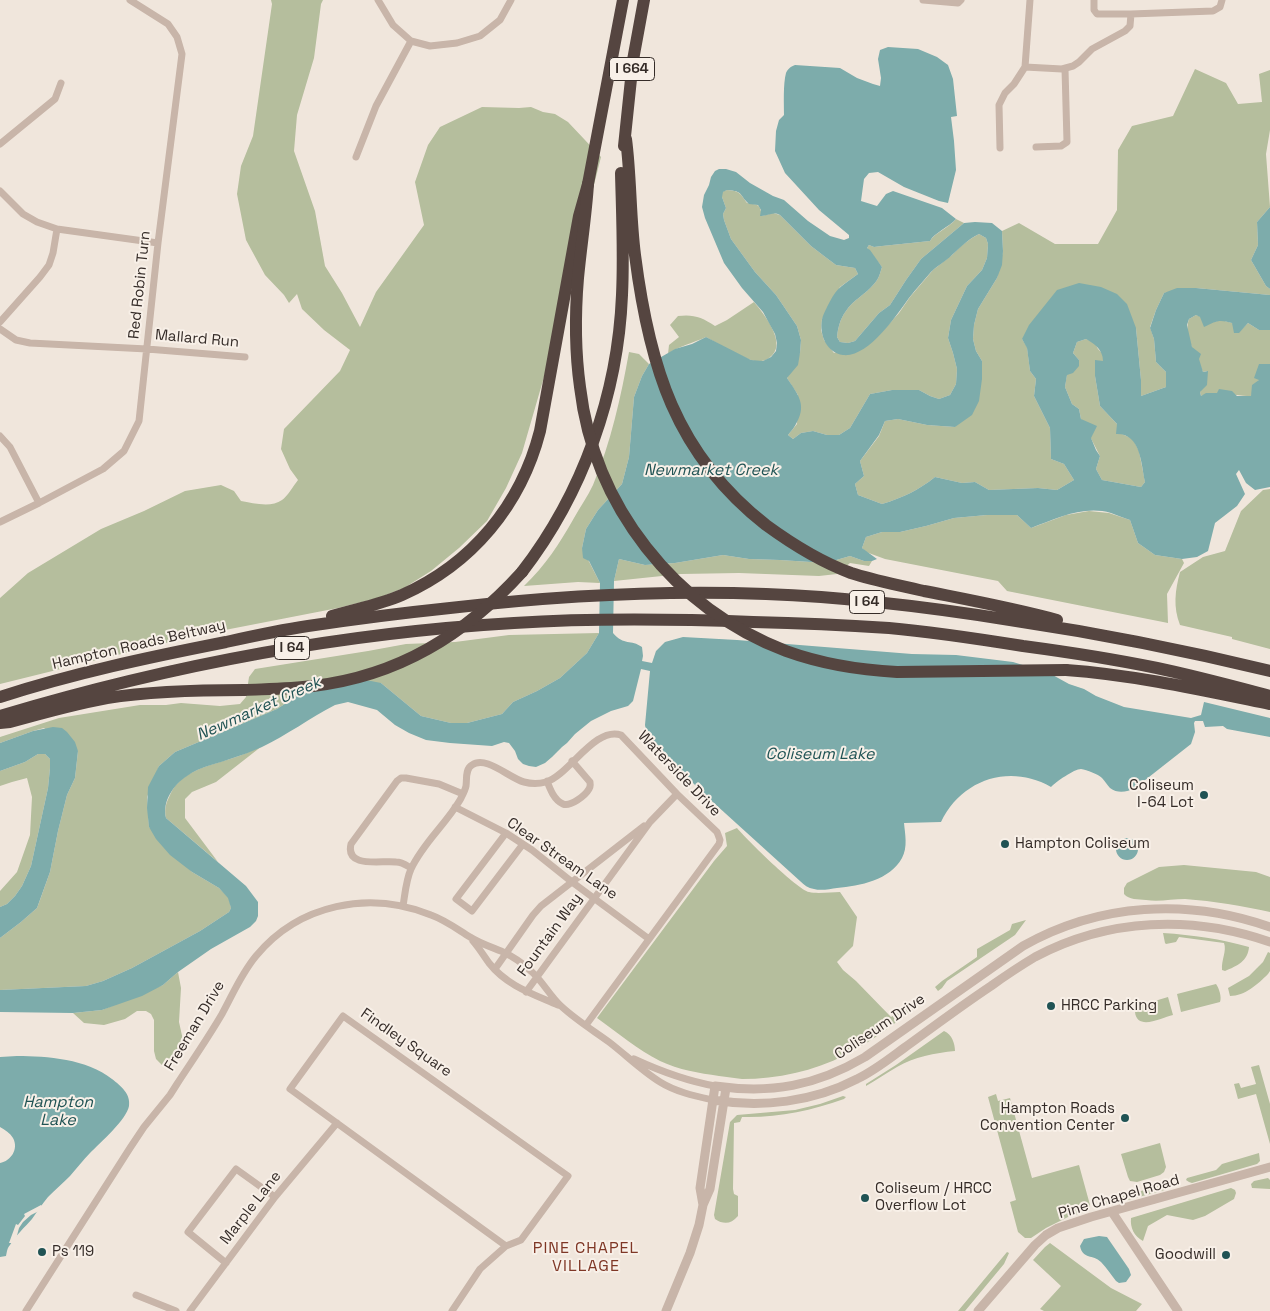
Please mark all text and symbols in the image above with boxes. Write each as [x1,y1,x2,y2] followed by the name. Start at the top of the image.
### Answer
[610,58,654,80] road number: I 664
[125,230,155,340] street label: Red Robin Turn
[154,326,240,352] street label: Mallard Run
[644,461,778,481] water label: Newmarket Creek
[850,590,884,614] road number: I 64
[51,616,227,674] street label: Hampton Roads Beltway
[274,636,310,660] road number: I 64
[194,673,324,745] water label: Newmarket Creek
[634,727,724,821] street label: Waterside Drive
[765,745,875,765] water label: Coliseum Lake
[1129,777,1194,812] place label: Coliseum I-64 Lot
[1198,789,1210,801] marker: Coliseum I-64 Lot
[503,814,621,904] street label: Clear Stream Lane
[1015,835,1150,853] place label: Hampton Coliseum
[999,838,1011,850] marker: Hampton Coliseum
[514,890,586,980] street label: Fountain Way
[161,978,229,1074] street label: Freeman Drive
[831,990,929,1064] street label: Coliseum Drive
[1061,997,1157,1015] place label: HRCC Parking
[1045,1000,1057,1012] marker: HRCC Parking
[357,1005,455,1081] street label: Findley Square
[23,1093,93,1131] water label: Hampton Lake
[980,1100,1115,1135] place label: Hampton Roads Convention Center
[1119,1112,1131,1124] marker: Hampton Roads Convention Center
[217,1168,285,1248] street label: Marple Lane
[1056,1171,1182,1223] street label: Pine Chapel Road
[875,1180,992,1215] place label: Coliseum / HRCC Overflow Lot
[859,1192,871,1204] marker: Coliseum / HRCC Overflow Lot
[531,1239,641,1277] district label: PINE CHAPEL VILLAGE
[52,1243,94,1261] place label: Ps 119
[36,1246,48,1258] marker: Ps 119
[1155,1246,1216,1264] place label: Goodwill
[1220,1249,1232,1261] marker: Goodwill

